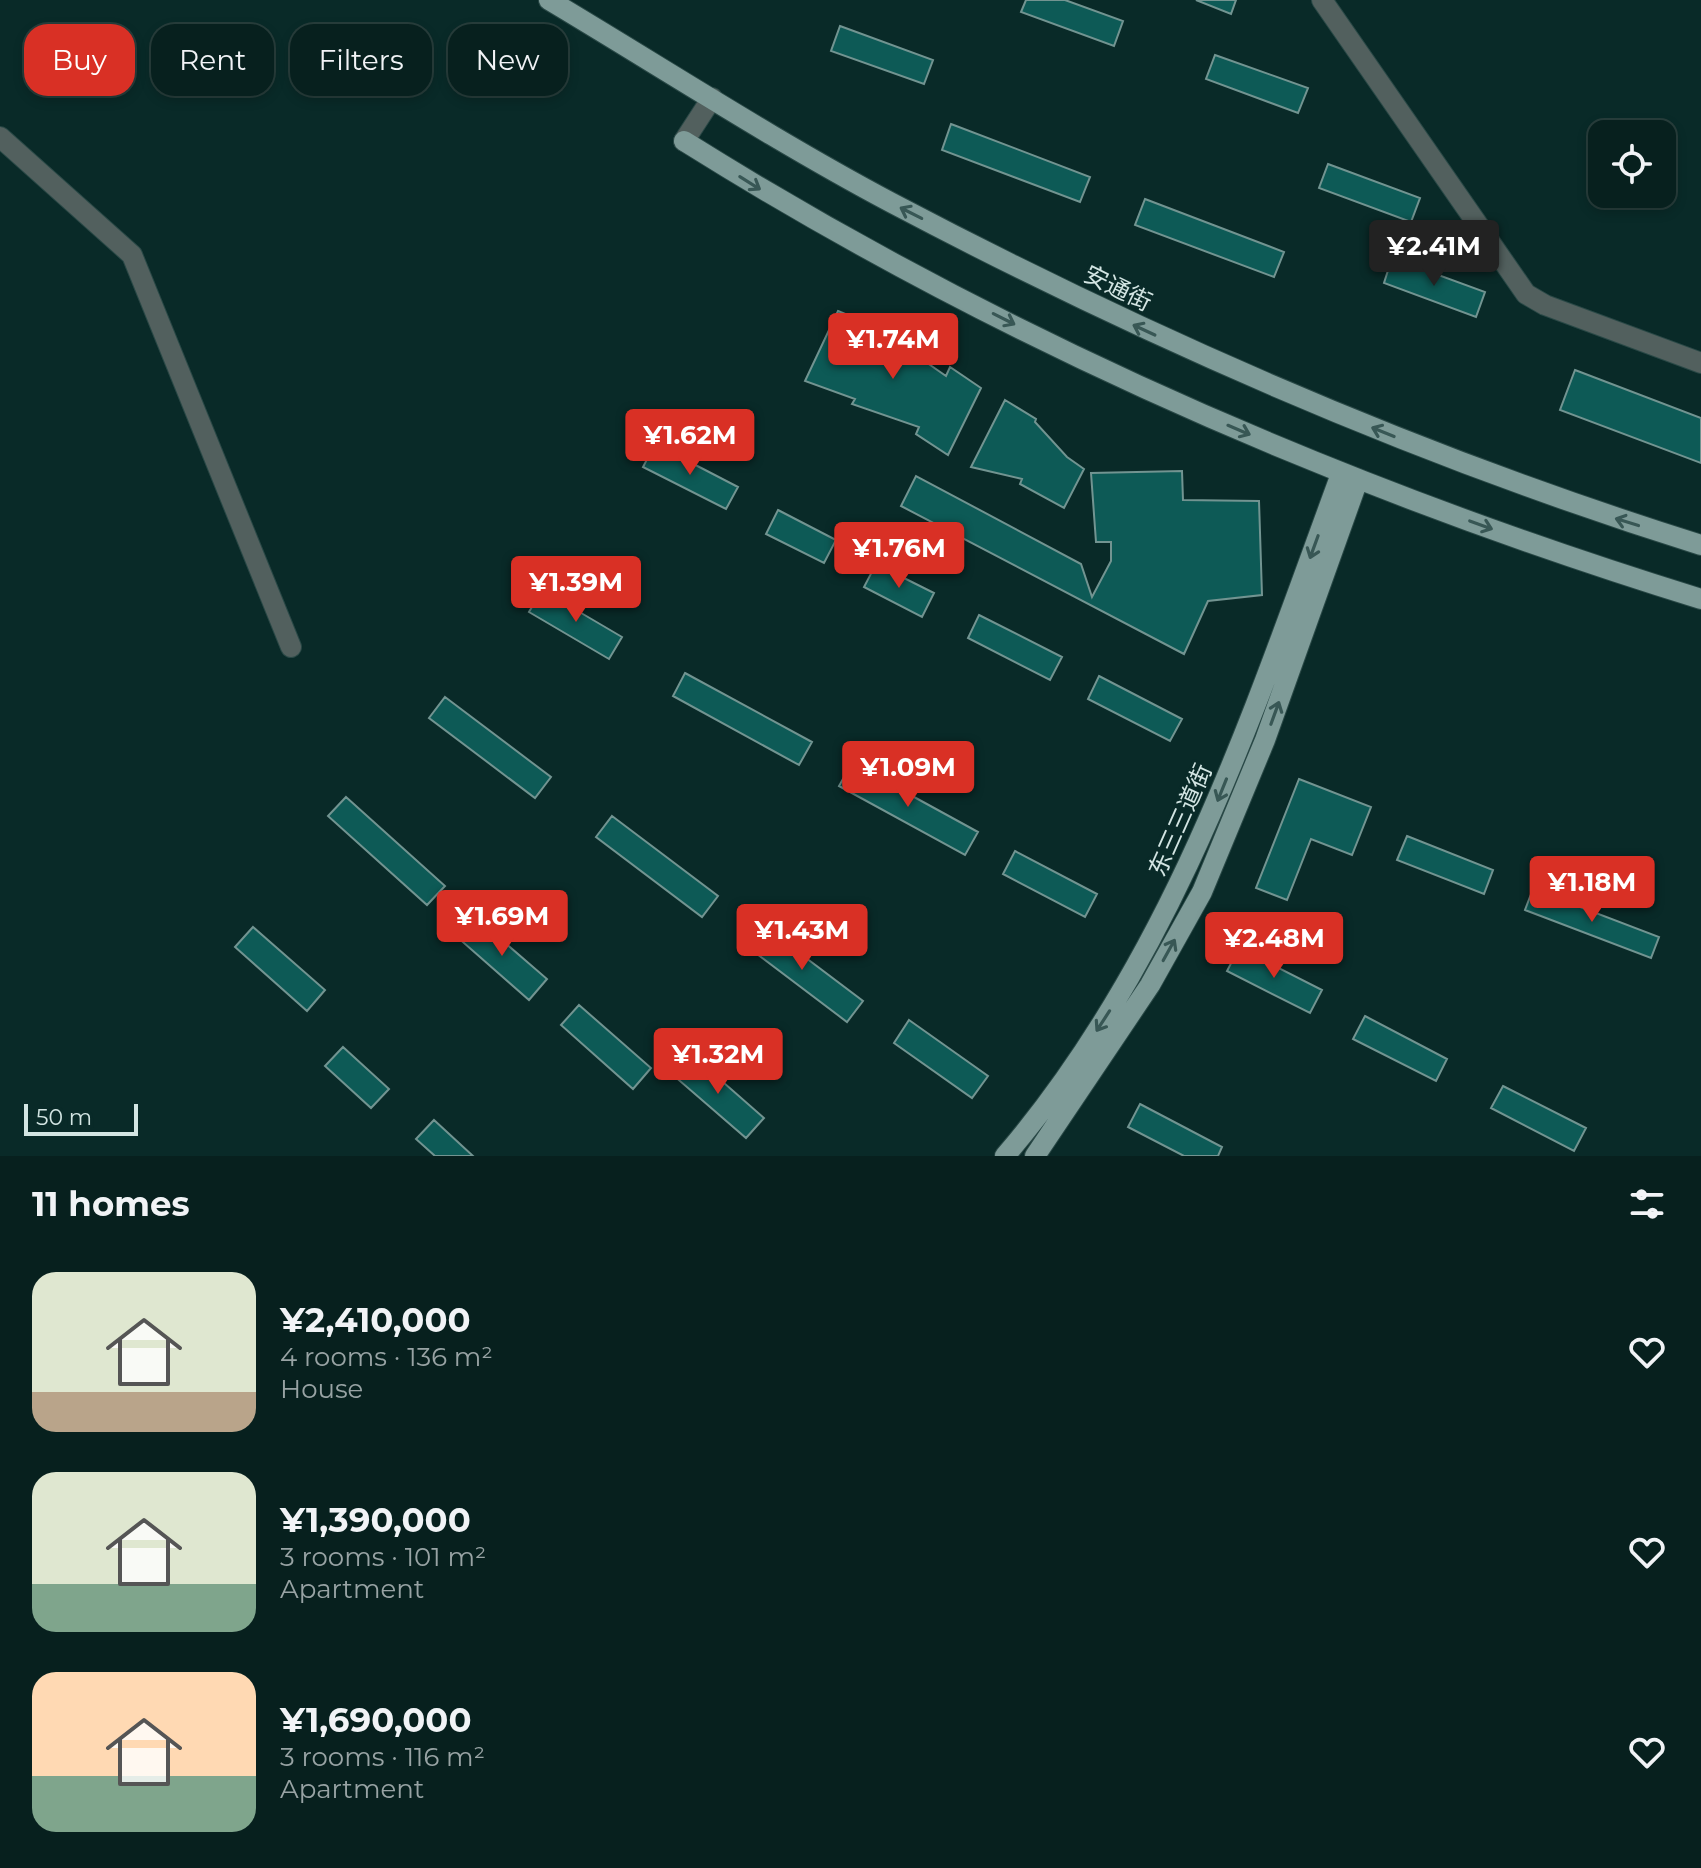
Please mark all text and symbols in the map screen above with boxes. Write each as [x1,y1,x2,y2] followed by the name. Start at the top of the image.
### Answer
[24,24,135,96] chip: Buy
[151,24,274,96] chip: Rent
[290,24,432,96] chip: Filters
[448,24,568,96] chip: New
[1588,120,1676,208] map controls
[1588,120,1676,208] button: locate
[738,175,761,191] one-way arrow
[900,205,924,220] one-way arrow
[1369,220,1499,288] pin: ¥2.41M
[1387,230,1481,262] text: ¥2.41M
[1079,259,1157,317] street label: 安通街
[991,312,1015,327] one-way arrow
[828,313,958,381] pin: ¥1.74M
[1132,322,1156,337] one-way arrow
[846,323,940,355] text: ¥1.74M
[625,409,755,477] pin: ¥1.62M
[643,419,737,451] text: ¥1.62M
[1226,424,1250,439] one-way arrow
[1371,424,1396,438] one-way arrow
[1614,514,1640,529] one-way arrow
[1468,518,1493,533] one-way arrow
[834,522,964,590] pin: ¥1.76M
[852,532,946,564] text: ¥1.76M
[1306,534,1320,559] one-way arrow
[511,556,641,624] pin: ¥1.39M
[529,566,623,598] text: ¥1.39M
[1269,701,1283,726] one-way arrow
[843,741,973,809] pin: ¥1.09M
[860,751,956,783] text: ¥1.09M
[1142,759,1218,881] street label: 东三三道街
[1214,777,1228,802] one-way arrow
[1527,856,1657,924] pin: ¥1.18M
[1548,866,1636,898] text: ¥1.18M
[437,890,567,958] pin: ¥1.69M
[455,900,549,932] text: ¥1.69M
[737,904,867,972] pin: ¥1.43M
[1209,912,1339,980] pin: ¥2.48M
[755,914,849,946] text: ¥1.43M
[1223,922,1325,954] text: ¥2.48M
[1162,939,1178,963] one-way arrow
[1094,1009,1111,1031] one-way arrow
[653,1028,783,1096] pin: ¥1.32M
[672,1038,764,1070] text: ¥1.32M
[24,1100,138,1136] scale bar
[36,1104,92,1131] text: 50 m
[1625,1182,1669,1226] icon: filters
[32,1183,190,1225] text: 11 homes
[280,1299,471,1341] text: ¥2,410,000
[96,1304,192,1400] icon: home
[1625,1330,1669,1374] icon: heart
[280,1341,493,1373] text: 4 rooms · 136 m²
[280,1373,363,1405] text: House
[280,1499,471,1541] text: ¥1,390,000
[96,1504,192,1600] icon: home
[1625,1530,1669,1574] icon: heart
[280,1541,486,1573] text: 3 rooms · 101 m²
[280,1573,424,1605] text: Apartment
[280,1699,472,1741] text: ¥1,690,000
[96,1704,192,1800] icon: home
[1625,1730,1669,1774] icon: heart
[280,1741,485,1773] text: 3 rooms · 116 m²
[280,1773,424,1805] text: Apartment

